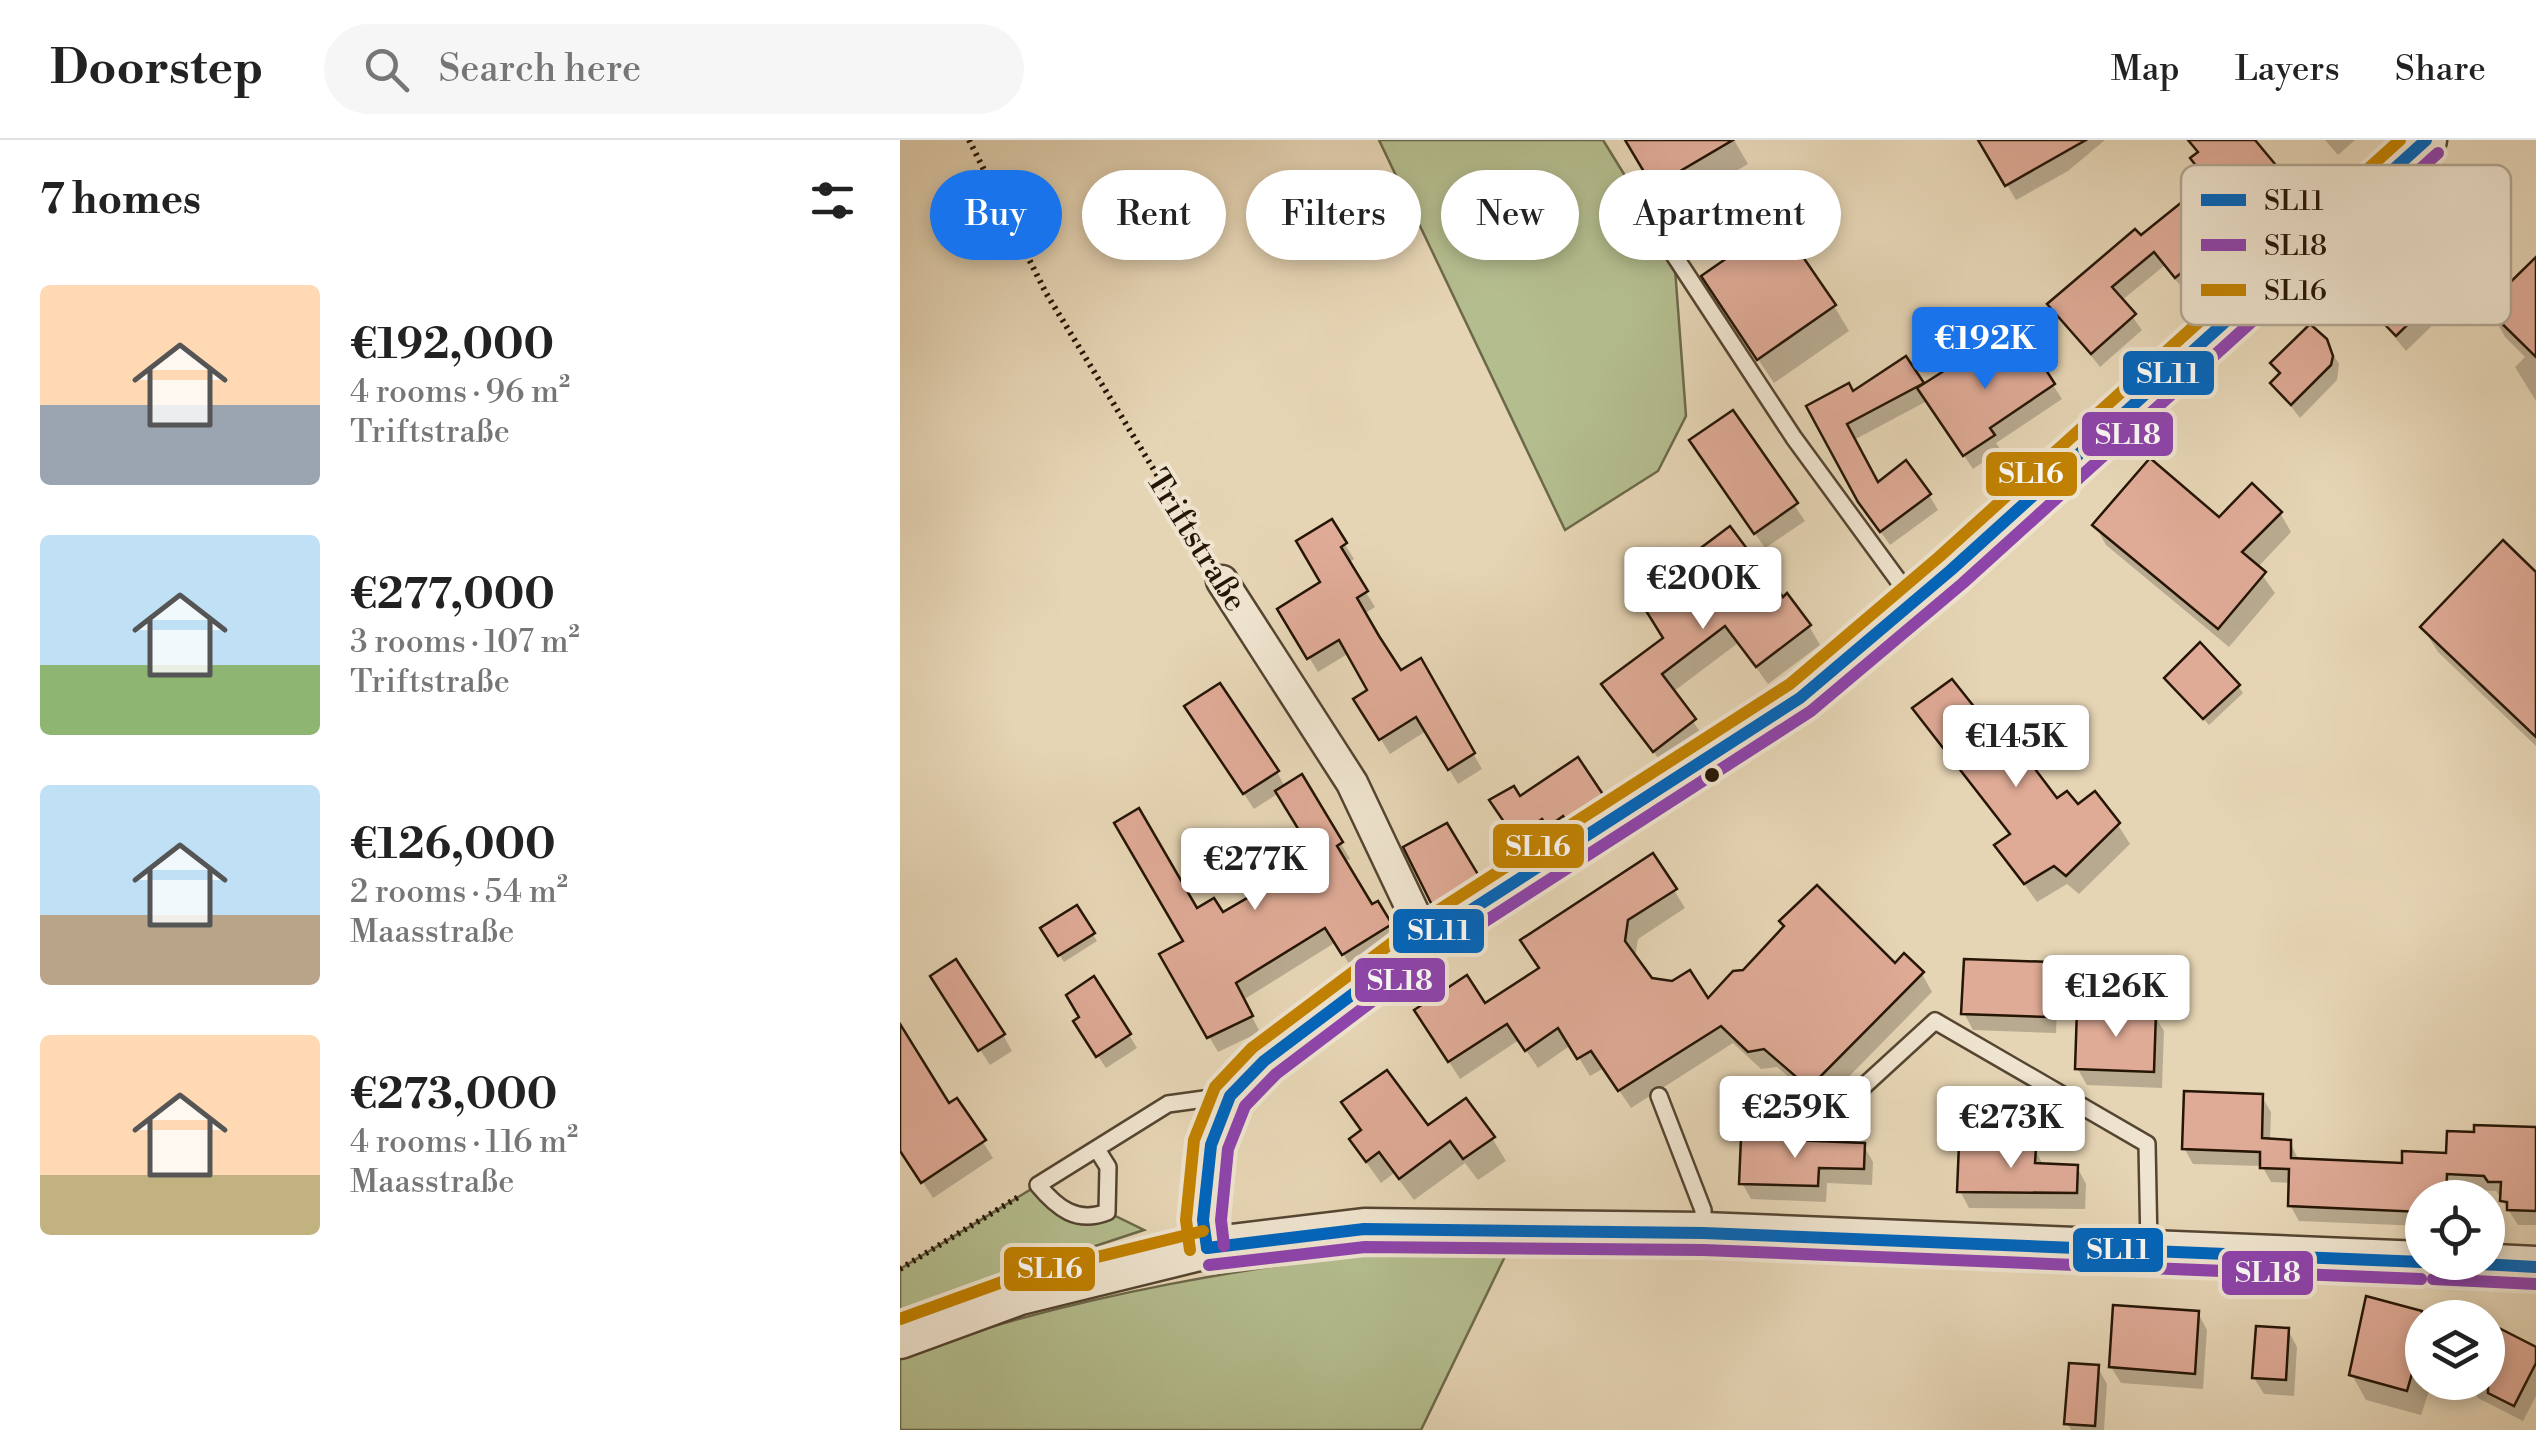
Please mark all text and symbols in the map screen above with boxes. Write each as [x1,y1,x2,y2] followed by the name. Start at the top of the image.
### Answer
[324,24,1024,114] search box
[50,39,264,99] text: Doorstep
[359,42,414,97] icon: search
[439,46,641,93] text: Search here
[2111,48,2180,91] text: Map
[2235,48,2340,91] text: Layers
[2395,48,2486,91] text: Share
[2181,165,2511,325] legend
[930,170,1062,260] chip: Buy
[1082,170,1226,260] chip: Rent
[1246,170,1421,260] chip: Filters
[1441,170,1579,260] chip: New
[1599,170,1841,260] chip: Apartment
[805,173,860,228] icon: filters
[40,174,201,227] text: 7 homes
[2264,184,2324,219] text: SL11
[2264,229,2327,264] text: SL18
[2264,274,2327,309] text: SL16
[1915,307,2055,392] pin: €192K
[350,319,554,372] text: €192,000
[1934,319,2036,359] text: €192K
[120,325,240,445] icon: home
[2121,349,2216,397] line badge: SL11
[2137,357,2200,392] text: SL11
[350,372,570,412] text: 4 rooms · 96 m²
[2080,410,2175,458] line badge: SL18
[350,412,510,452] text: Triftstraße
[2095,418,2161,453] text: SL18
[1984,450,2079,498] line badge: SL16
[1998,457,2064,492] text: SL16
[1137,462,1255,619] street label: Triftstraße
[1633,547,1773,632] pin: €200K
[1646,559,1760,599] text: €200K
[350,569,555,622] text: €277,000
[120,575,240,695] icon: home
[350,622,580,662] text: 3 rooms · 107 m²
[350,662,510,702] text: Triftstraße
[1946,705,2086,790] pin: €145K
[1965,717,2067,757] text: €145K
[1702,765,1722,785] unlabelled marker
[350,819,556,872] text: €126,000
[1491,822,1586,870] line badge: SL16
[120,825,240,945] icon: home
[1185,828,1325,913] pin: €277K
[1505,830,1571,865] text: SL16
[1203,840,1307,880] text: €277K
[350,872,568,912] text: 2 rooms · 54 m²
[1391,907,1486,955] line badge: SL11
[350,912,514,952] text: Maasstraße
[1408,914,1471,949] text: SL11
[2046,955,2186,1040] pin: €126K
[1353,956,1447,1004] line badge: SL18
[1367,964,1433,999] text: SL18
[2065,967,2167,1007] text: €126K
[350,1069,557,1122] text: €273,000
[120,1075,240,1195] icon: home
[1725,1076,1865,1161] pin: €259K
[1941,1086,2081,1171] pin: €273K
[1742,1088,1848,1128] text: €259K
[1959,1098,2063,1138] text: €273K
[350,1122,578,1162] text: 4 rooms · 116 m²
[350,1162,514,1202] text: Maasstraße
[2405,1180,2505,1400] map controls
[2405,1180,2505,1280] button: locate
[2071,1226,2165,1274] line badge: SL11
[2087,1233,2150,1268] text: SL11
[1002,1245,1097,1293] line badge: SL16
[2220,1249,2315,1297] line badge: SL18
[1017,1252,1083,1287] text: SL16
[2235,1256,2301,1291] text: SL18
[2405,1300,2505,1400] button: layers

